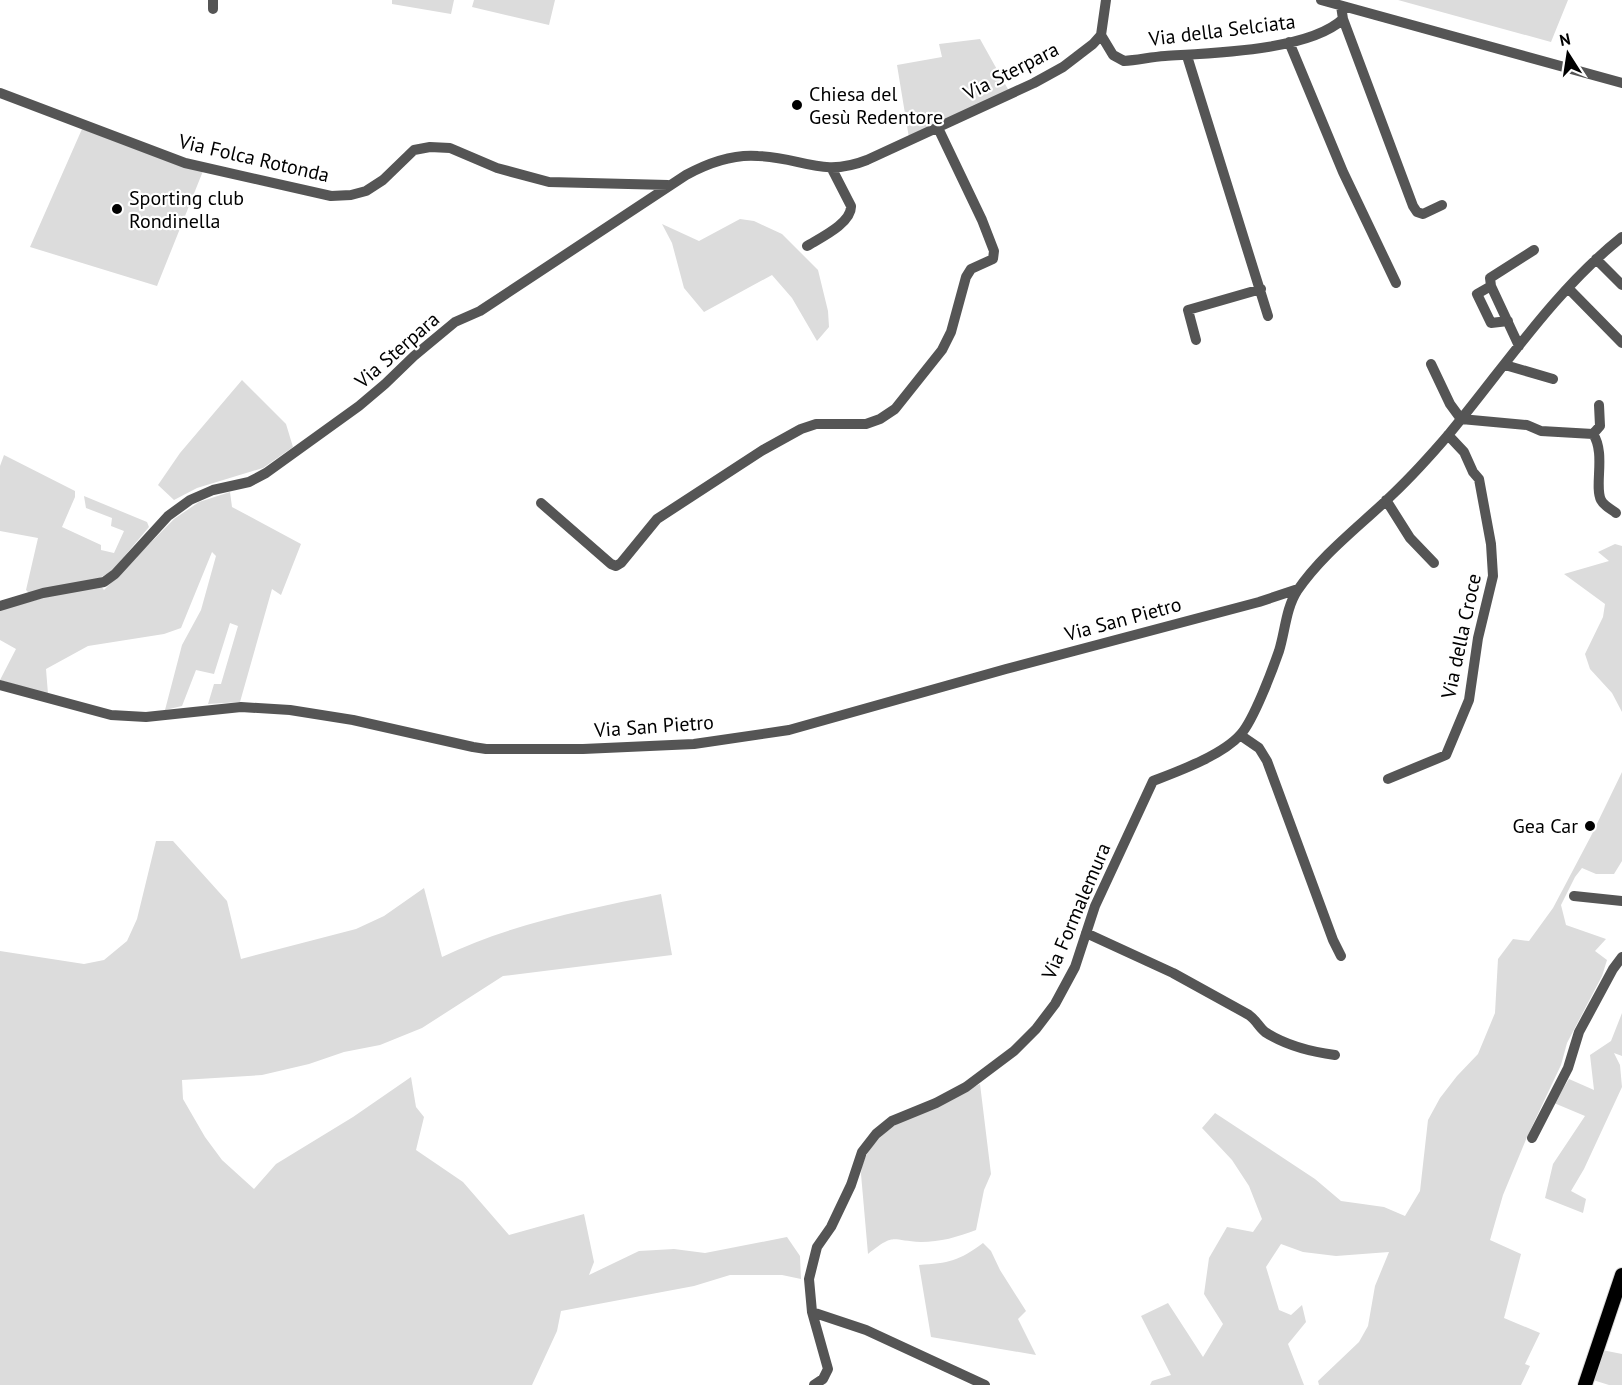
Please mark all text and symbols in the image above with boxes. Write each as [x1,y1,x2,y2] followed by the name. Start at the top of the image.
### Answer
[1146,8,1297,52] street label: Via della Selciata
[1538,24,1598,84] north arrow
[1558,28,1572,50] text: N
[958,36,1063,107] street label: Via Sterpara
[809,81,943,130] place label: Chiesa del Gesù Redentore
[790,98,804,112] marker: Chiesa del Gesù Redentore
[175,128,332,188] street label: Via Folca Rotonda
[129,185,244,234] place label: Sporting club Rondinella
[110,202,124,216] marker: Sporting club Rondinella
[349,306,445,394] street label: Via Sterpara
[1435,571,1487,702] street label: Via della Croce
[1061,591,1184,647] street label: Via San Pietro
[592,709,715,743] street label: Via San Pietro
[1513,813,1578,839] place label: Gea Car
[1583,819,1597,833] marker: Gea Car
[1035,839,1116,984] street label: Via Formalemura

